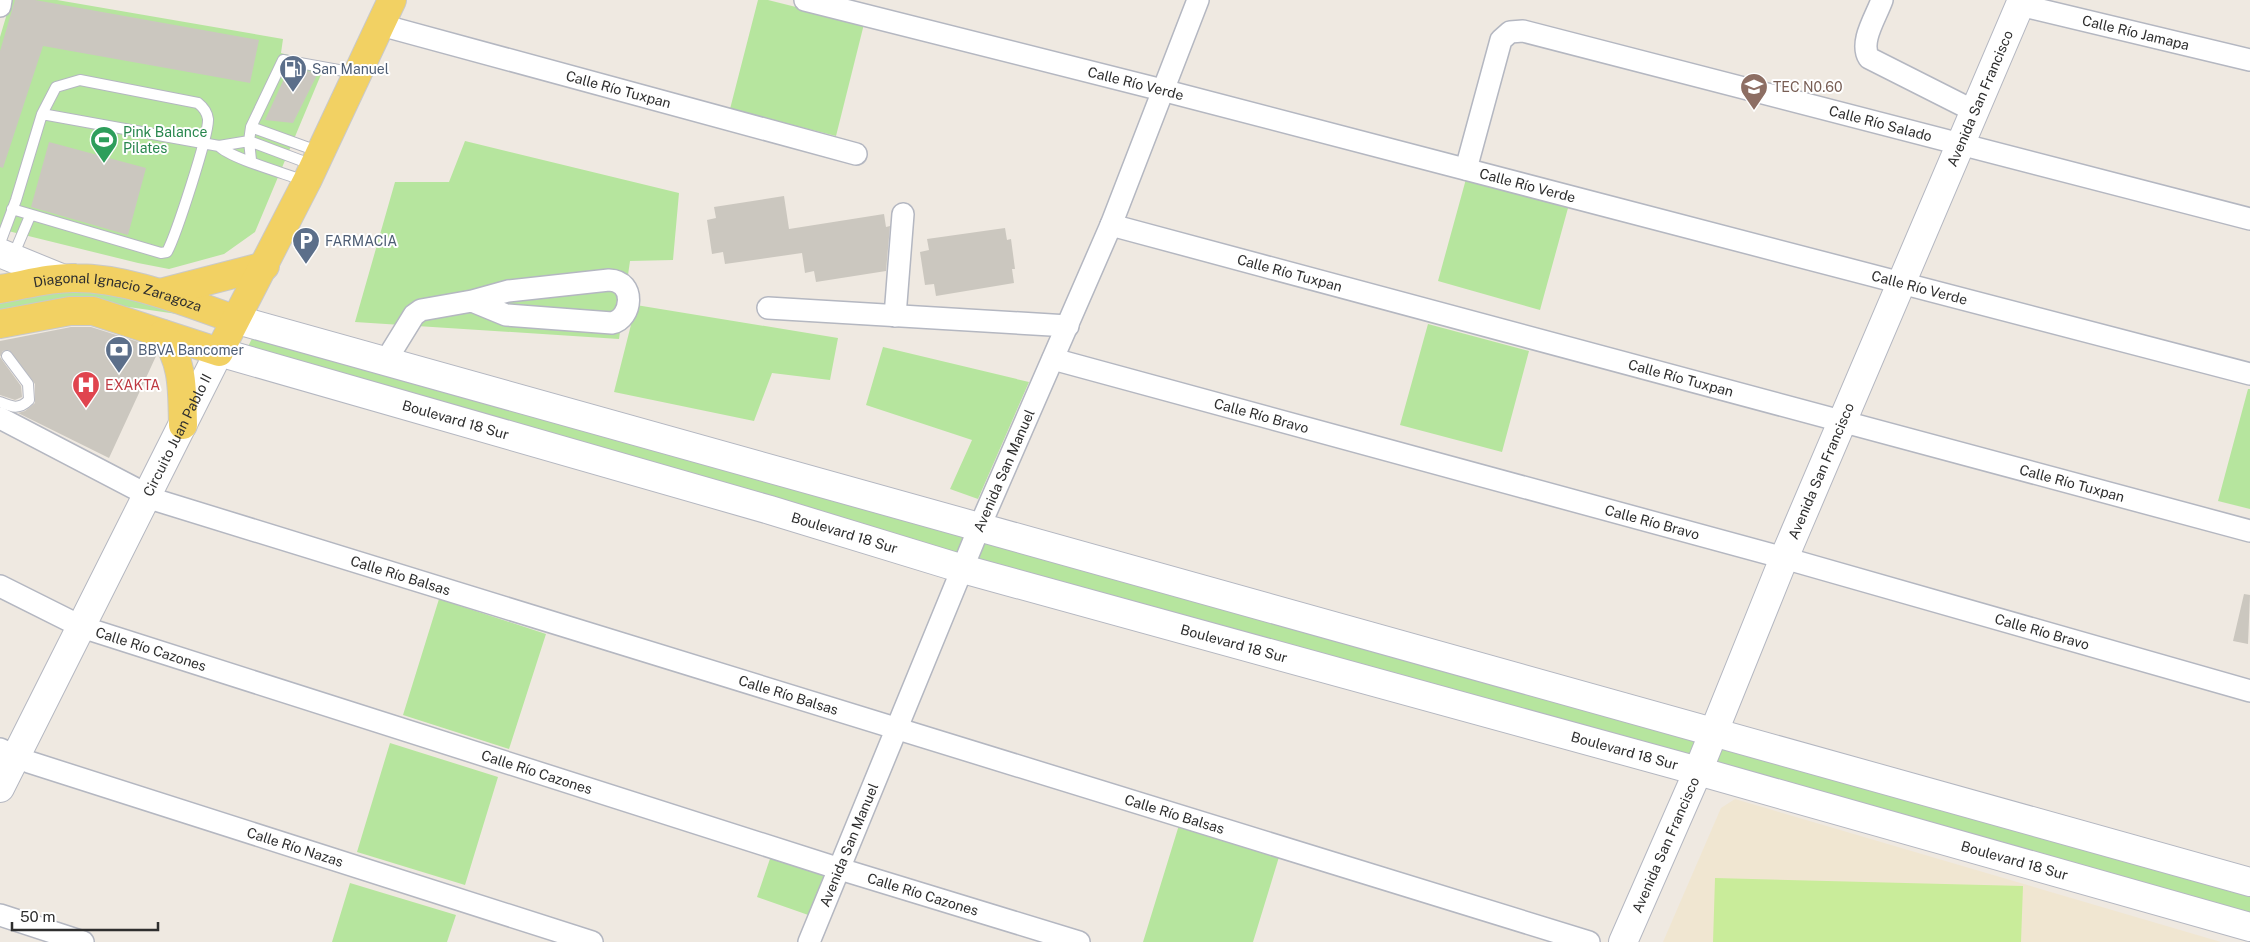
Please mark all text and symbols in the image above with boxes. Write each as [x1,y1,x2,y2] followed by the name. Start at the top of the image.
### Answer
[2081,12,2191,53] street label: Calle Río Jamapa
[1944,28,2016,169] street label: Avenida San Francisco
[278,54,308,93] fuel station icon: San Manuel
[312,61,389,77] place label: San Manuel
[1086,64,1185,103] street label: Calle Río Verde
[564,68,673,111] street label: Calle Río Tuxpan
[1739,72,1769,111] school or university icon: TEC N0.60
[1773,79,1842,95] place label: TEC N0.60
[1827,102,1934,144] street label: Calle Río Salado
[123,124,207,156] place label: Pink Balance Pilates
[89,125,119,164] sports icon: Pink Balance Pilates
[1478,165,1577,206] street label: Calle Río Verde
[291,226,321,265] parking icon: FARMACIA
[325,233,397,249] place label: FARMACIA
[1235,251,1344,295] street label: Calle Río Tuxpan
[1870,268,1969,308] street label: Calle Río Verde
[32,270,204,315] street label: Diagonal Ignacio Zaragoza
[104,335,134,374] bank icon: BBVA Bancomer
[138,342,244,358] place label: BBVA Bancomer
[1626,356,1735,400] street label: Calle Río Tuxpan
[71,370,101,409] hospital icon: EXAKTA
[140,371,215,499] street label: Circuito Juan Pablo II
[105,377,160,393] place label: EXAKTA
[1212,395,1311,436] street label: Calle Río Bravo
[400,397,511,443] street label: Boulevard 18 Sur
[1785,400,1857,542] street label: Avenida San Francisco
[970,407,1038,535] street label: Avenida San Manuel
[2018,461,2126,505] street label: Calle Río Tuxpan
[1603,502,1701,543] street label: Calle Río Bravo
[789,509,900,557] street label: Boulevard 18 Sur
[349,553,452,598] street label: Calle Río Balsas
[1993,611,2091,653] street label: Calle Río Bravo
[1179,621,1289,666] street label: Boulevard 18 Sur
[93,624,208,674] street label: Calle Río Cazones
[737,672,840,718] street label: Calle Río Balsas
[1569,728,1680,773] street label: Boulevard 18 Sur
[479,747,594,797] street label: Calle Río Cazones
[1629,775,1702,915] street label: Avenida San Francisco
[816,781,881,909] street label: Avenida San Manuel
[1123,791,1226,837] street label: Calle Río Balsas
[245,824,345,870] street label: Calle Río Nazas
[1959,838,2070,883] street label: Boulevard 18 Sur
[865,870,980,919] street label: Calle Río Cazones
[12,900,159,932] scale bar
[20,908,55,925] text: 50 m

